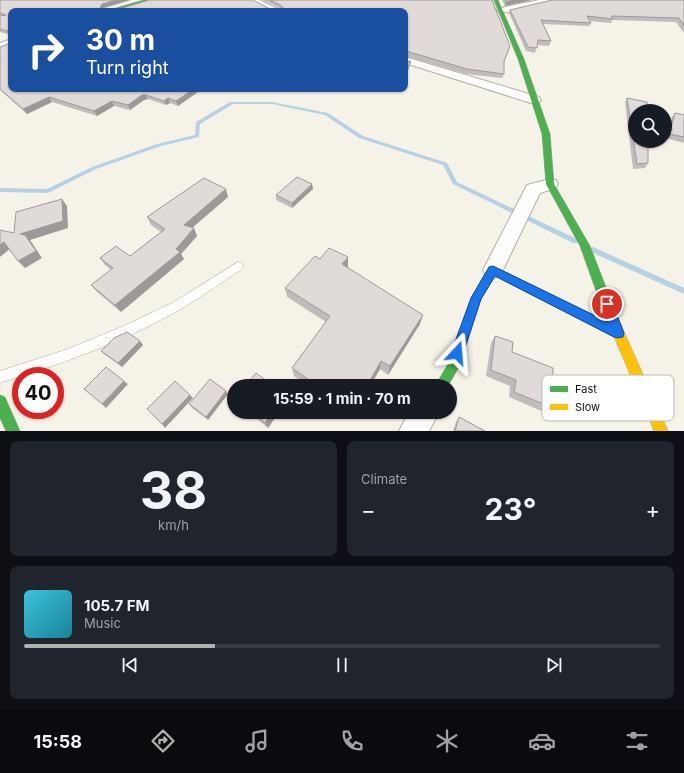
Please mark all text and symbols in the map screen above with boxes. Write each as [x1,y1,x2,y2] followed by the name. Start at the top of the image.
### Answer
[86,23,155,57] text: 30 m
[20,24,72,76] icon: right
[86,57,169,78] text: Turn right
[628,104,672,148] map controls
[628,104,672,148] button: search
[590,287,624,321] pin
[596,293,618,315] icon: arrive
[436,332,478,374] position arrow
[12,367,64,419] speed limit sign: 40
[542,375,674,421] legend
[575,382,597,396] text: Fast
[273,389,411,408] text: 15:59 · 1 min · 70 m
[575,400,600,414] text: Slow
[140,459,207,522] text: 38
[361,471,407,487] text: Climate
[485,491,536,527] text: 23°
[361,497,376,523] text: −
[645,497,660,523] text: +
[158,517,189,533] text: km/h
[84,596,150,615] text: 105.7 FM
[84,615,121,631] text: Music
[119,654,141,676] icon: previous
[331,654,353,676] icon: pause
[543,654,565,676] icon: next
[149,727,177,755] icon: directions
[243,727,271,755] icon: music
[338,727,366,755] icon: phone
[433,727,461,755] icon: climate
[528,727,556,755] icon: car
[623,727,651,755] icon: filters
[33,731,82,752] text: 15:58

